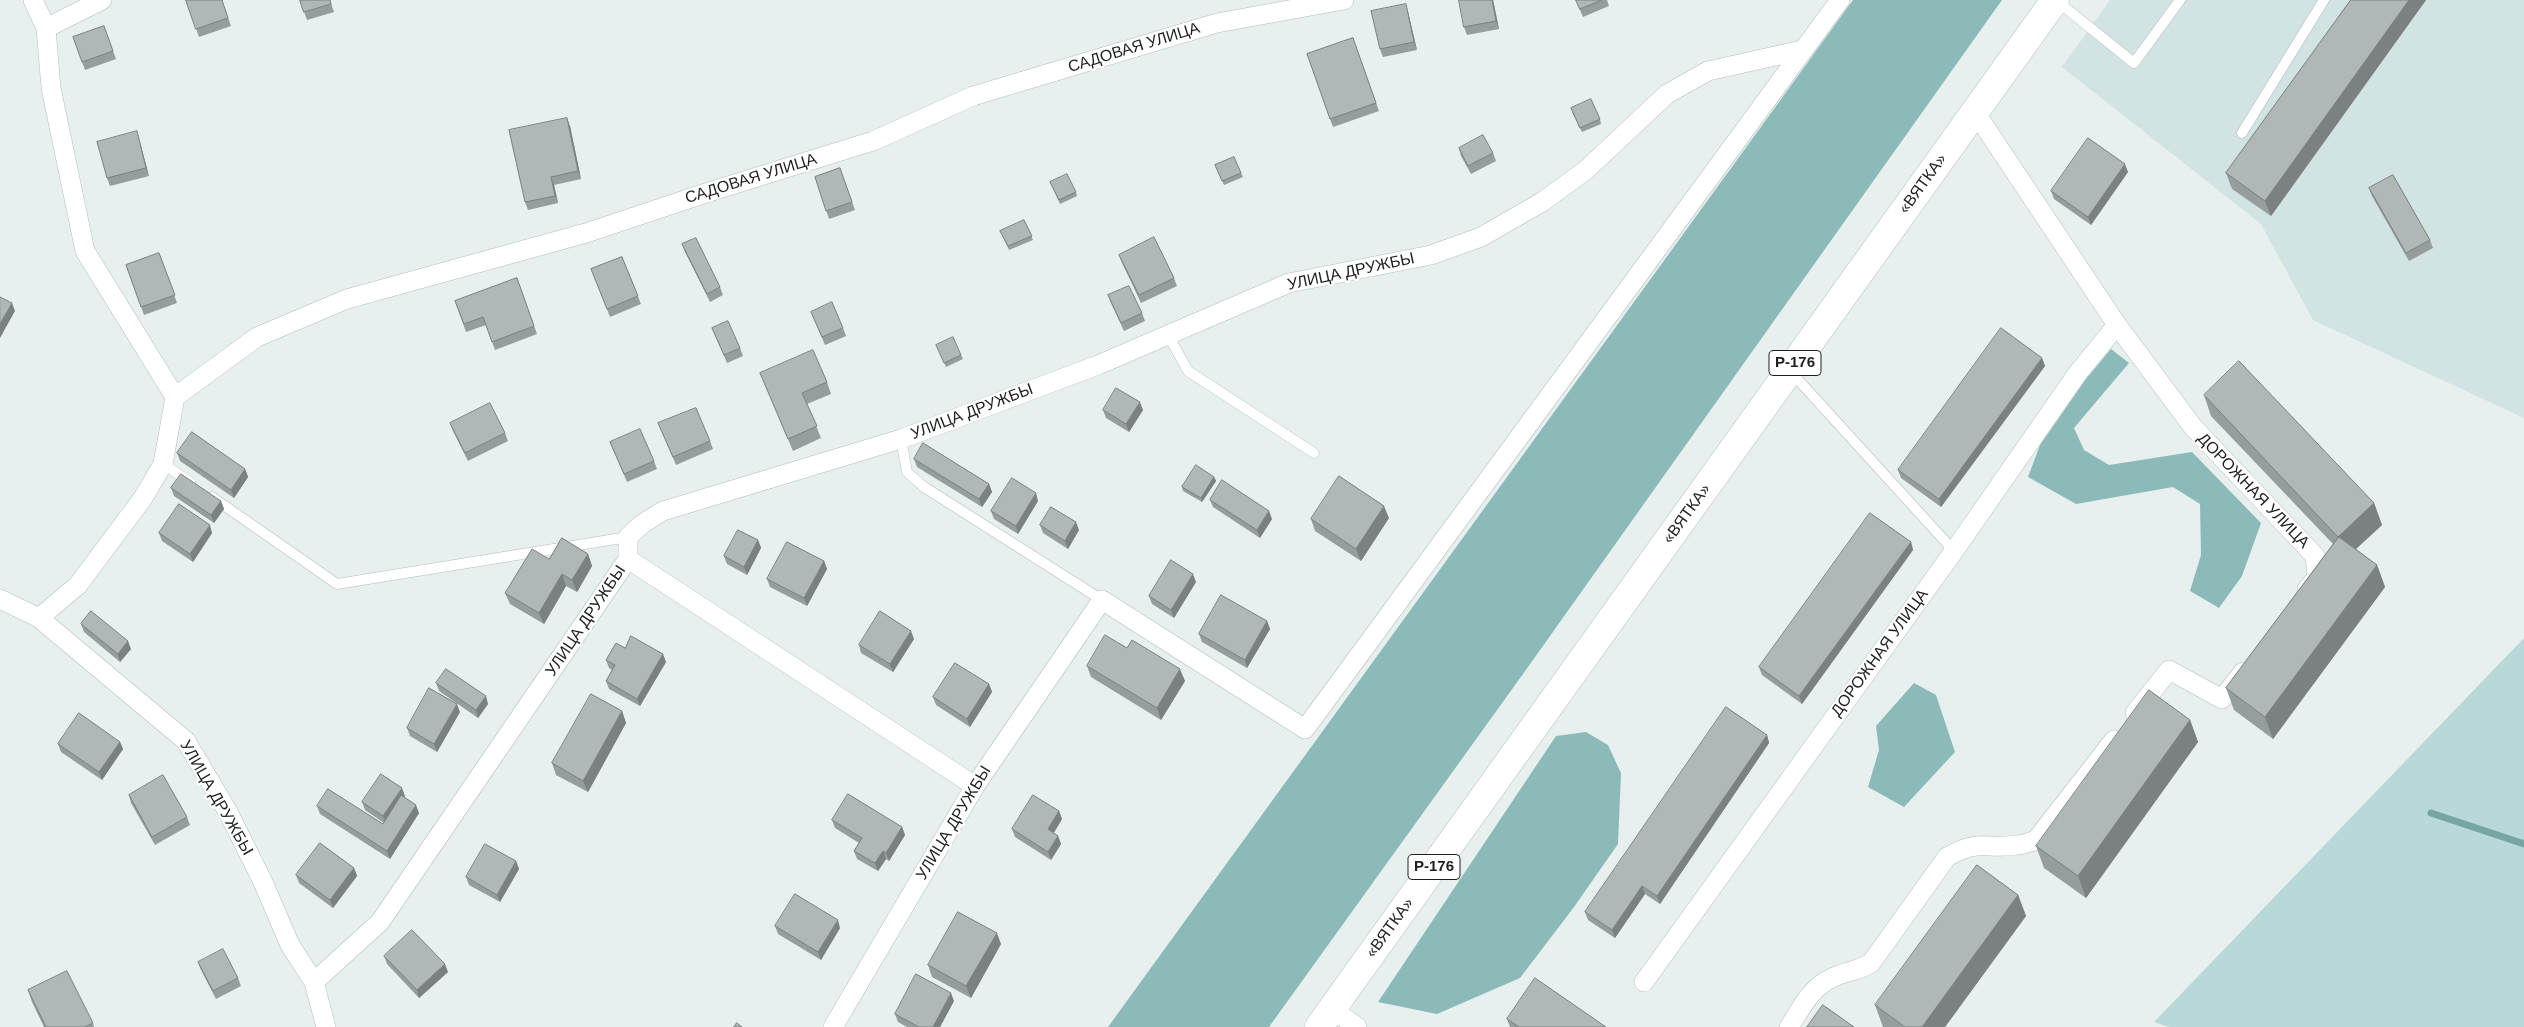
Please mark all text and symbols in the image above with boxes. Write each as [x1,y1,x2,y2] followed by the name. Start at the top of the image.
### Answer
[1066,19,1202,77] street label: САДОВАЯ УЛИЦА
[683,150,819,208] street label: САДОВАЯ УЛИЦА
[1895,150,1951,218] street label: «ВЯТКА»
[1286,249,1416,295] street label: УЛИЦА ДРУЖБЫ
[1769,350,1821,376] road number: Р-176
[908,380,1036,444] street label: УЛИЦА ДРУЖБЫ
[2193,429,2313,553] street label: ДОРОЖНАЯ УЛИЦА
[1659,480,1715,548] street label: «ВЯТКА»
[542,562,630,680] street label: УЛИЦА ДРУЖБЫ
[1827,586,1933,720] street label: ДОРОЖНАЯ УЛИЦА
[175,737,257,859] street label: УЛИЦА ДРУЖБЫ
[912,763,996,883] street label: УЛИЦА ДРУЖБЫ
[1408,854,1460,880] road number: Р-176
[1362,894,1418,962] street label: «ВЯТКА»

